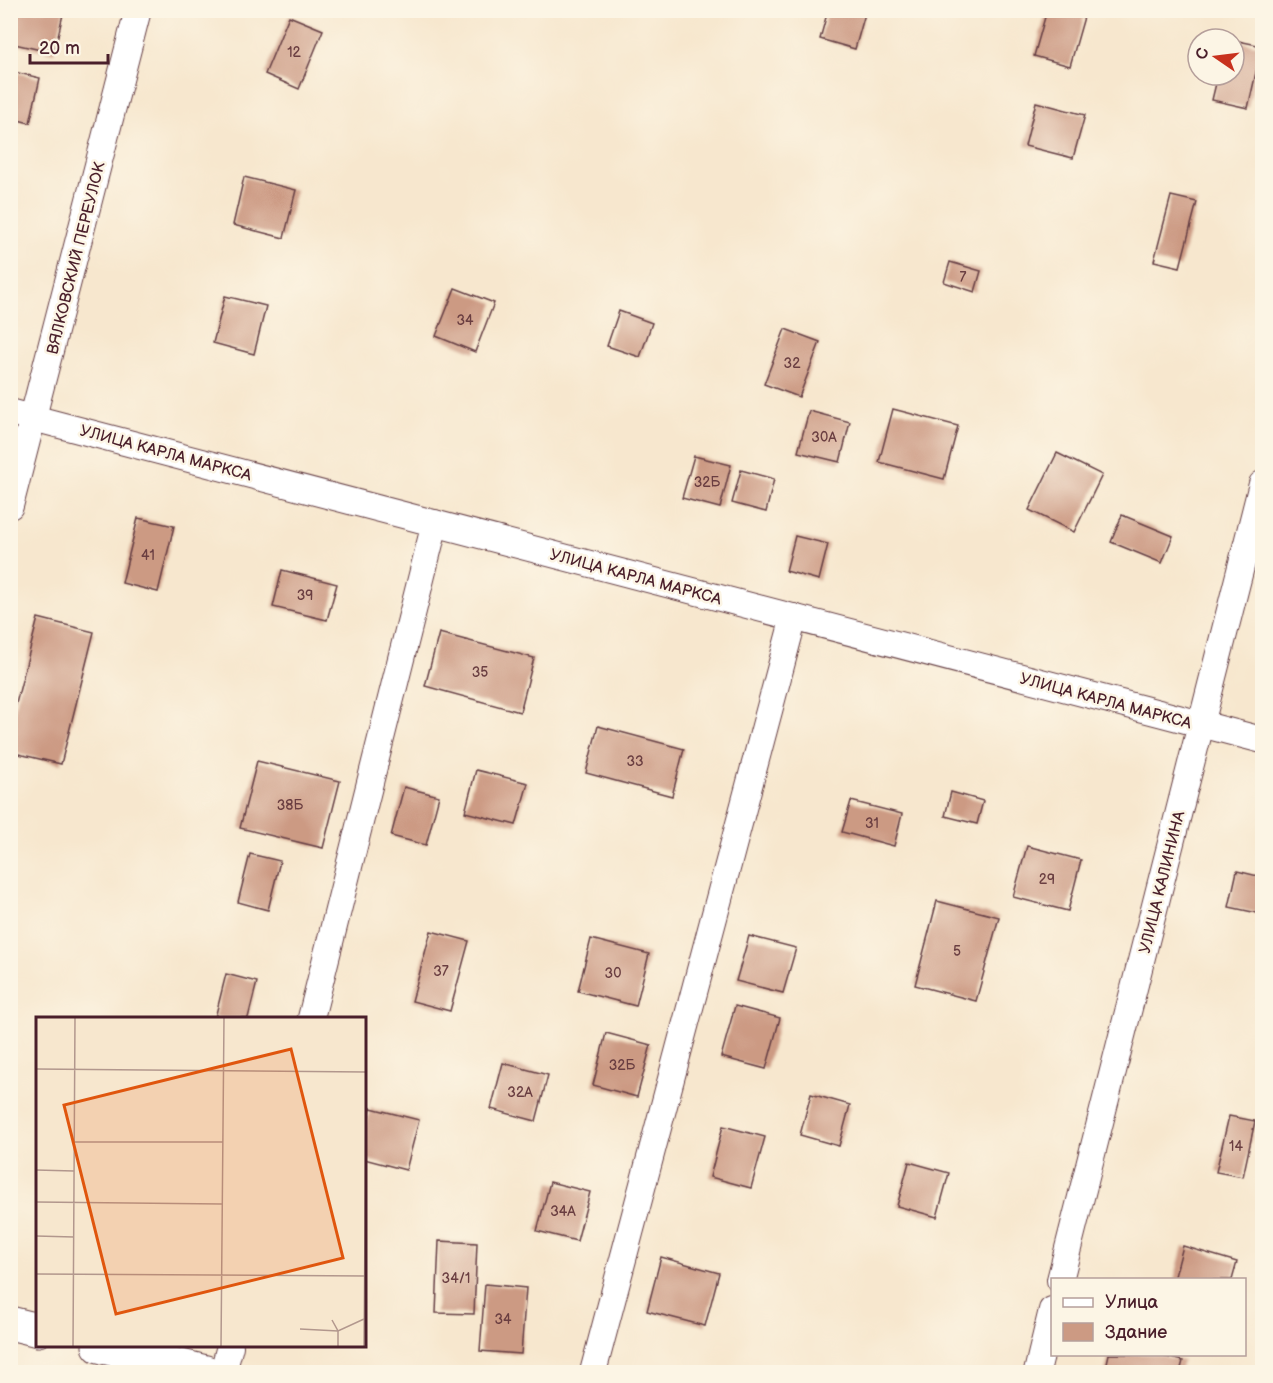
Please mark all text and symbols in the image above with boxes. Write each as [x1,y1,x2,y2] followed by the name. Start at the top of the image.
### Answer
[30,27,108,65] scale bar
[1186,27,1246,87] north arrow
[39,38,80,59] text: 20 m
[287,44,302,61] house number: 12
[1192,46,1213,61] text: С
[43,159,110,357] street label: ВЯЛКОВСКИЙ ПЕРЕУЛОК
[960,269,967,286] house number: 7
[456,312,474,329] house number: 34
[784,355,801,372] house number: 32
[78,421,254,486] street label: УЛИЦА КАРЛА МАРКСА
[811,429,837,446] house number: 30А
[694,474,721,491] house number: 32Б
[548,545,724,610] street label: УЛИЦА КАРЛА МАРКСА
[141,547,155,564] house number: 41
[297,587,313,604] house number: 39
[472,664,488,681] house number: 35
[1018,669,1194,734] street label: УЛИЦА КАРЛА МАРКСА
[626,753,644,770] house number: 33
[277,797,304,814] house number: 38Б
[1136,809,1189,956] street label: УЛИЦА КАЛИНИНА
[865,815,879,832] house number: 31
[1039,871,1055,888] house number: 29
[953,943,961,960] house number: 5
[433,963,449,980] house number: 37
[605,965,621,982] house number: 30
[36,1017,366,1347] inset map
[609,1057,636,1074] house number: 32Б
[507,1084,533,1101] house number: 32А
[1229,1138,1243,1155] house number: 14
[550,1203,576,1220] house number: 34А
[442,1270,470,1287] house number: 34/1
[1051,1278,1246,1356] legend
[1105,1292,1159,1313] text: Улица
[494,1311,512,1328] house number: 34
[1105,1322,1167,1343] text: Здание

